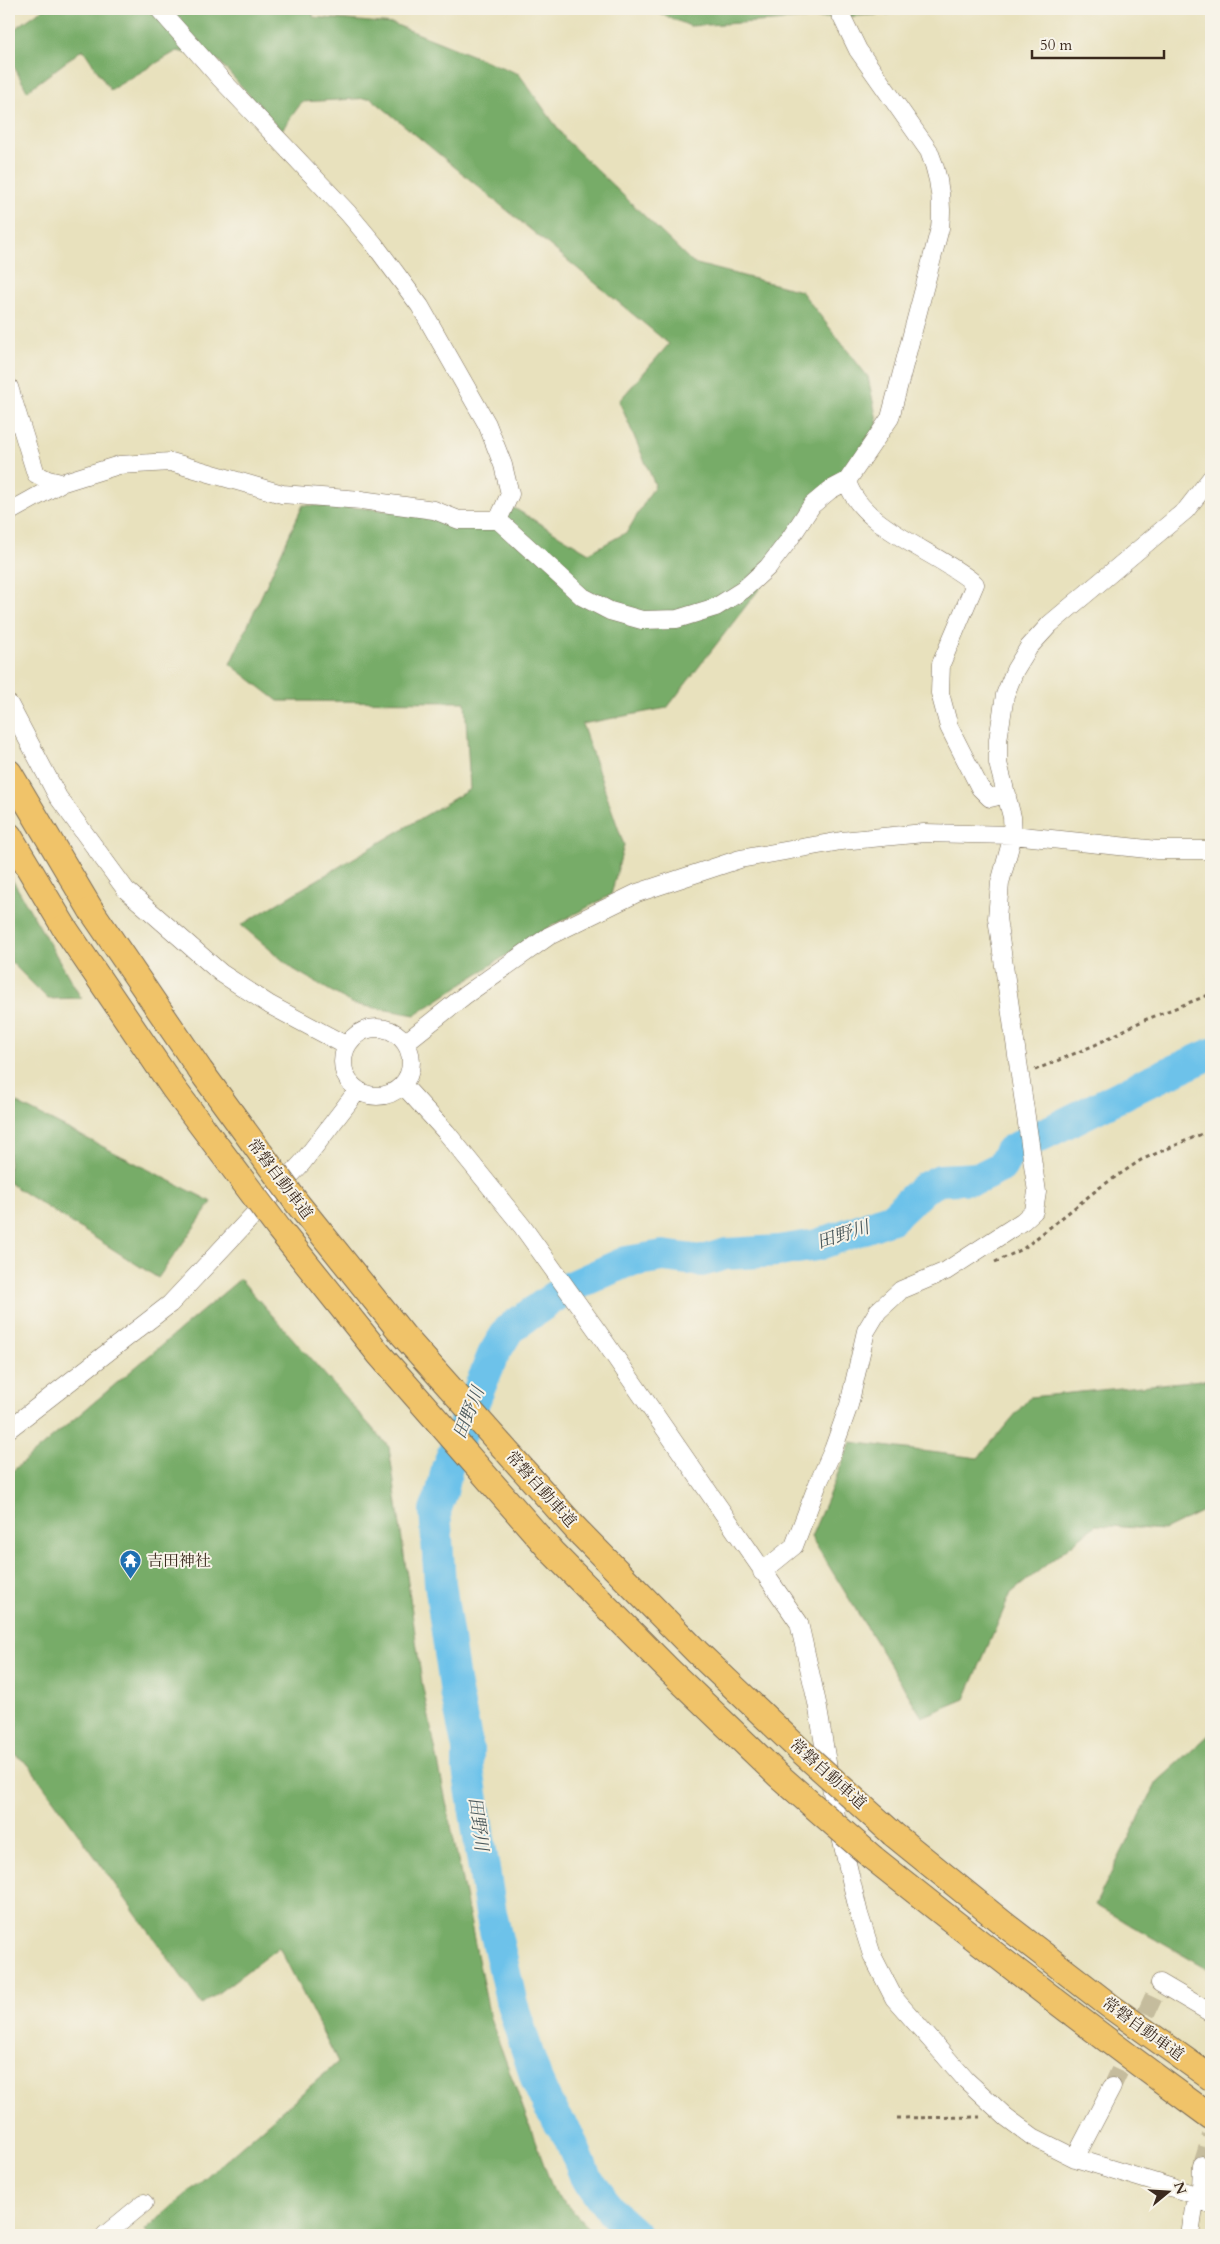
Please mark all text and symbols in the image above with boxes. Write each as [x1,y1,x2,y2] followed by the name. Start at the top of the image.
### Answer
[1032,28,1165,60] scale bar
[1040,35,1072,55] text: 50 m
[242,1134,318,1224] street label: 常磐自動車道
[813,1214,874,1255] water label: 田野川
[447,1381,491,1443] water label: 田野川
[501,1446,581,1532] street label: 常磐自動車道
[119,1549,143,1580] temple icon: 吉田神社
[147,1550,211,1572] place label: 吉田神社
[785,1734,871,1814] street label: 常磐自動車道
[462,1796,494,1854] water label: 田野川
[1098,1992,1188,2066] street label: 常磐自動車道
[1142,2166,1192,2216] north arrow
[1169,2179,1191,2197] text: N

